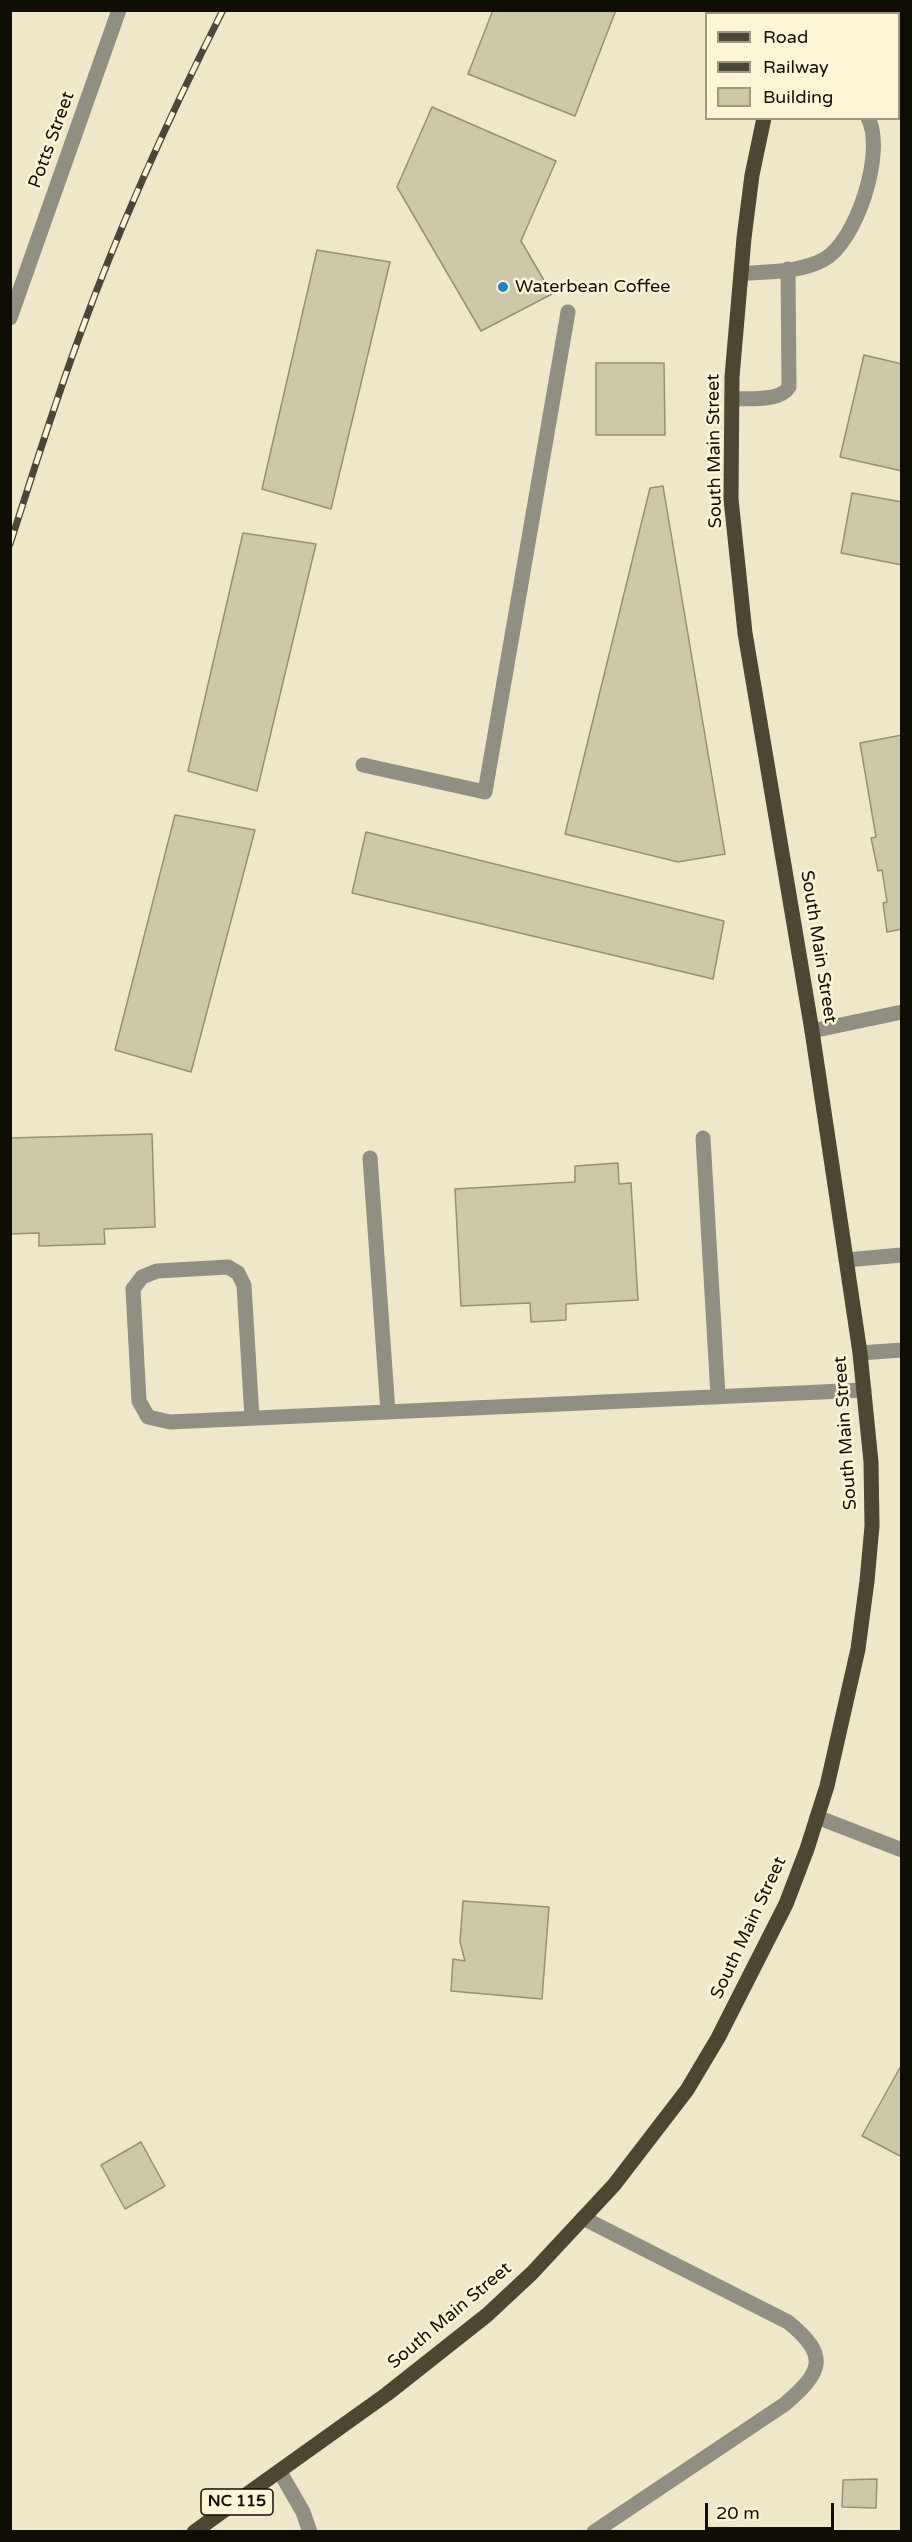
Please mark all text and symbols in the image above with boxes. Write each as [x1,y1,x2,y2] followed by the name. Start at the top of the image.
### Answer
[705,12,900,120] legend
[763,26,808,48] text: Road
[763,56,829,78] text: Railway
[763,86,833,108] text: Building
[25,89,79,191] street label: Potts Street
[515,276,670,298] place label: Waterbean Coffee
[496,280,510,294] marker: Waterbean Coffee
[703,374,727,528] street label: South Main Street
[795,869,841,1025] street label: South Main Street
[830,1355,862,1511] street label: South Main Street
[707,1853,791,2003] street label: South Main Street
[384,2258,516,2374] street label: South Main Street
[201,2489,273,2515] road number: NC 115
[708,2491,837,2529] scale bar
[716,2502,760,2524] text: 20 m

